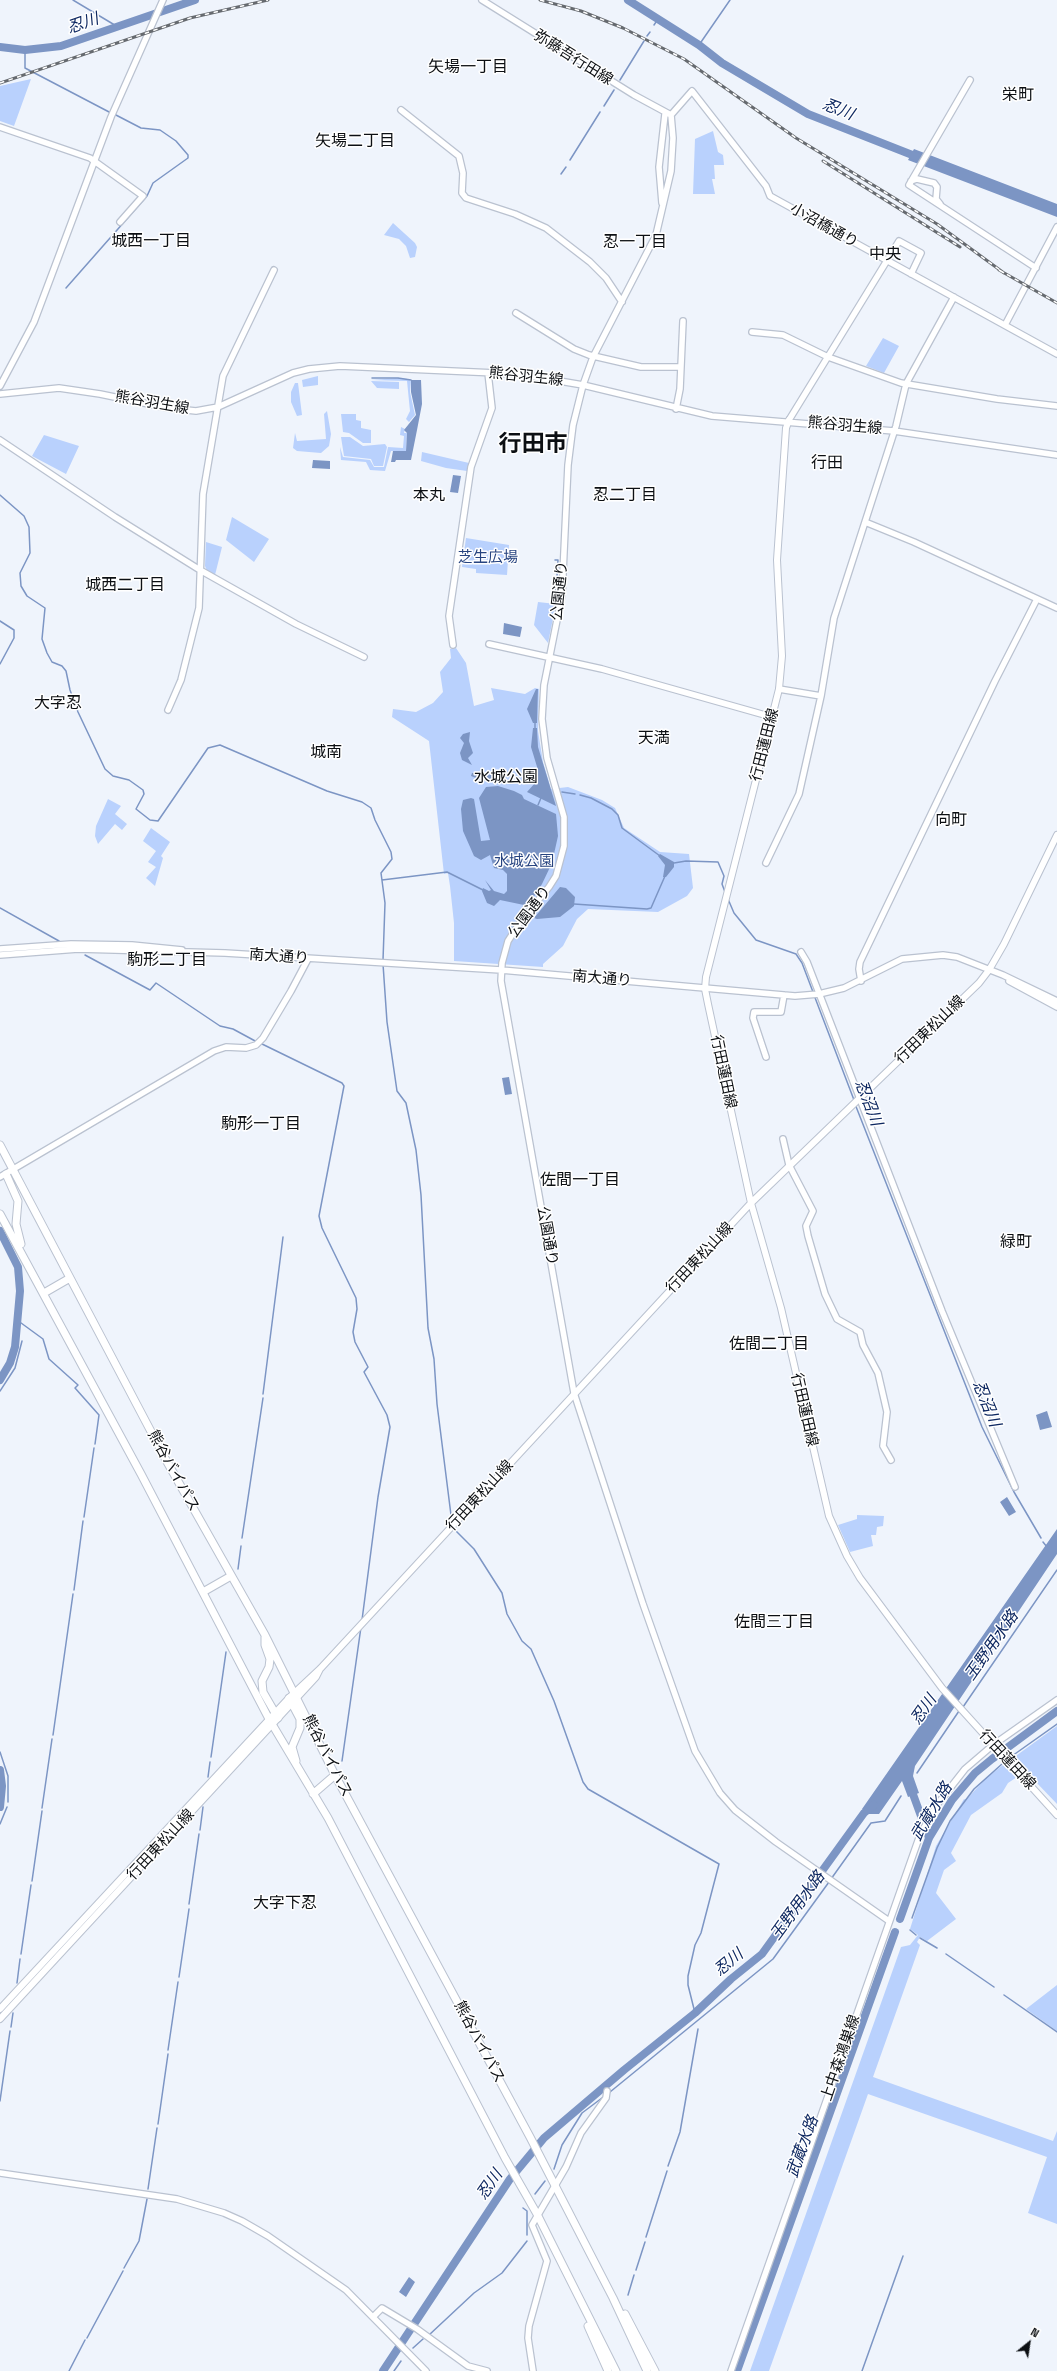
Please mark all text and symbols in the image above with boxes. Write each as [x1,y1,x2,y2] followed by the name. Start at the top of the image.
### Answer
[65,10,101,38] water label: 忍川
[530,27,616,89] street label: 弥藤吾行田線
[428,58,508,78] district label: 矢場一丁目
[1002,86,1034,106] district label: 栄町
[820,95,856,125] water label: 忍川
[315,132,395,152] district label: 矢場二丁目
[787,200,861,252] street label: 小沼橋通り
[111,232,191,252] district label: 城西一丁目
[603,233,667,253] district label: 忍一丁目
[869,245,901,265] district label: 中央
[488,364,564,390] street label: 熊谷羽生線
[114,388,190,418] street label: 熊谷羽生線
[807,414,883,438] street label: 熊谷羽生線
[499,431,567,459] district label: 行田市
[811,454,843,474] district label: 行田
[413,486,445,506] district label: 本丸
[593,486,657,506] district label: 忍二丁目
[458,549,518,567] park label: 芝生広場
[548,560,572,622] street label: 公園通り
[85,576,165,596] district label: 城西二丁目
[34,694,82,714] district label: 大字忍
[747,706,783,784] street label: 行田蓮田線
[638,729,670,749] district label: 天満
[310,743,342,763] district label: 城南
[474,768,538,788] district label: 水城公園
[935,811,967,831] district label: 向町
[494,853,554,871] park label: 水城公園
[505,883,555,941] street label: 公園通り
[248,946,310,968] street label: 南大通り
[127,951,207,971] district label: 駒形二丁目
[571,967,633,991] street label: 南大通り
[891,992,969,1068] street label: 行田東松山線
[706,1033,740,1111] street label: 行田蓮田線
[850,1077,886,1129] water label: 忍沼川
[221,1115,301,1135] district label: 駒形一丁目
[540,1171,620,1191] district label: 佐間一丁目
[533,1205,561,1267] street label: 公園通り
[663,1219,737,1297] street label: 行田東松山線
[1000,1233,1032,1253] district label: 緑町
[729,1335,809,1355] district label: 佐間二丁目
[787,1371,821,1449] street label: 行田蓮田線
[968,1378,1004,1430] water label: 忍沼川
[143,1427,203,1515] street label: 熊谷バイパス
[443,1457,517,1535] street label: 行田東松山線
[961,1608,1023,1684] water label: 玉野用水路
[734,1613,814,1633] district label: 佐間三丁目
[907,1691,941,1729] water label: 忍川
[299,1712,355,1800] street label: 熊谷バイパス
[975,1726,1039,1794] street label: 行田蓮田線
[907,1780,957,1844] water label: 武蔵水路
[124,1806,198,1884] street label: 行田東松山線
[767,1868,829,1944] water label: 玉野用水路
[253,1894,317,1914] district label: 大字下忍
[711,1945,747,1981] water label: 忍川
[450,1998,508,2086] street label: 熊谷バイパス
[818,2013,864,2103] street label: 上中森鴻巣線
[783,2114,823,2180] water label: 武蔵水路
[473,2166,507,2204] water label: 忍川
[1009,2323,1049,2363] north arrow
[1028,2325,1042,2341] text: N

